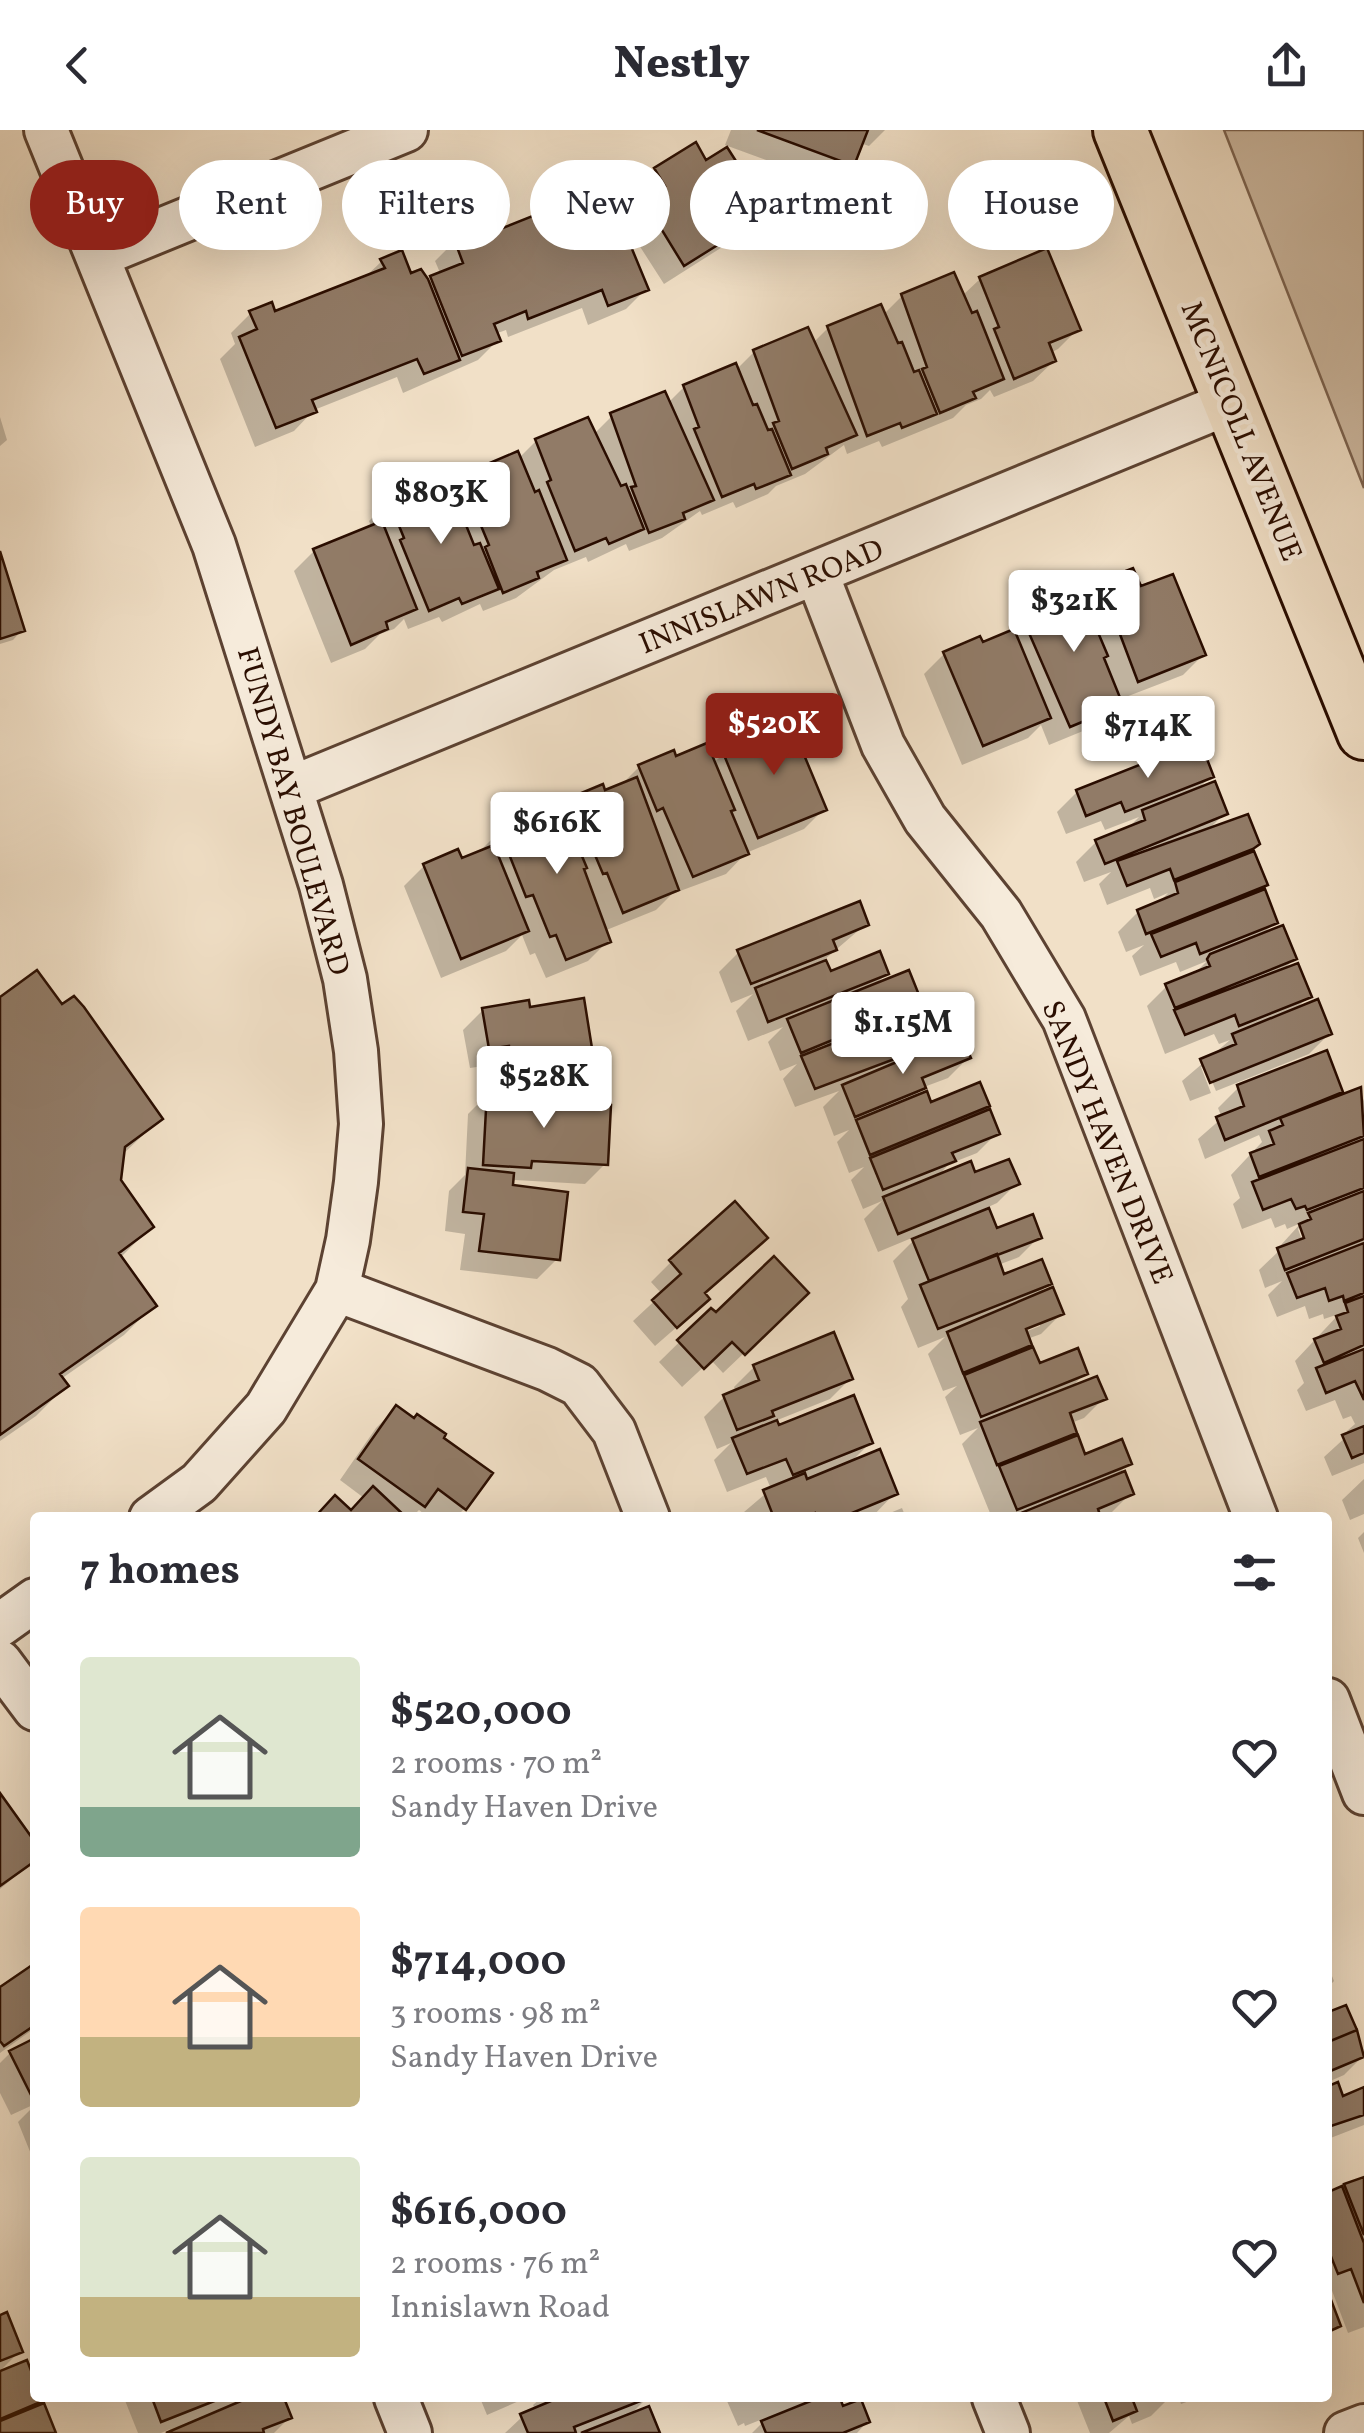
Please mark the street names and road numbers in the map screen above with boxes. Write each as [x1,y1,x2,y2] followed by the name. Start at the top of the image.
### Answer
[1169,296,1311,568] street label: MCNICOLL AVENUE
[633,530,890,666] street label: INNISLAWN ROAD
[225,642,359,981] street label: FUNDY BAY BOULEVARD
[1030,995,1182,1291] street label: SANDY HAVEN DRIVE

